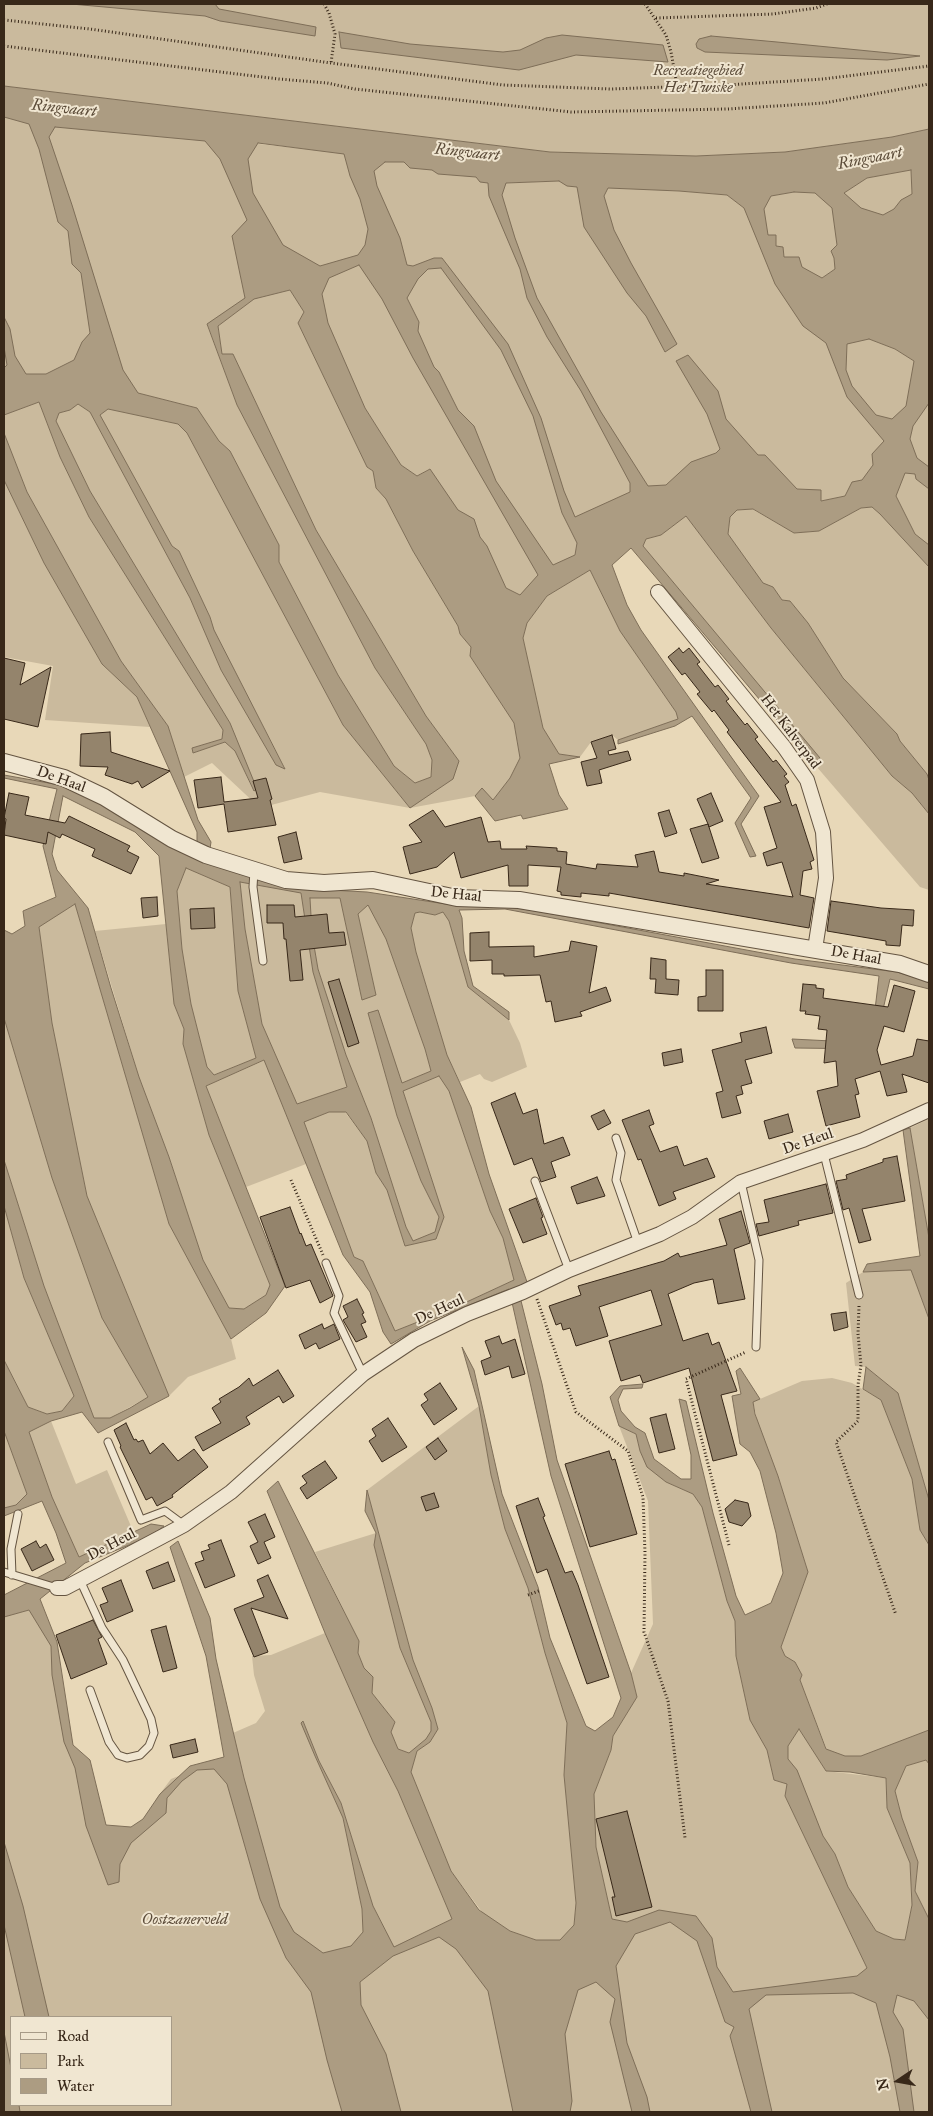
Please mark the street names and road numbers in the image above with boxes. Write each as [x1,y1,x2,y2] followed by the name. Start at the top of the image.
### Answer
[756,691,824,773] street label: Het Kalverpad
[34,763,88,797] street label: De Haal
[430,883,482,907] street label: De Haal
[829,943,883,969] street label: De Haal
[780,1125,836,1159] street label: De Heul
[412,1291,468,1329] street label: De Heul
[85,1525,139,1565] street label: De Heul

